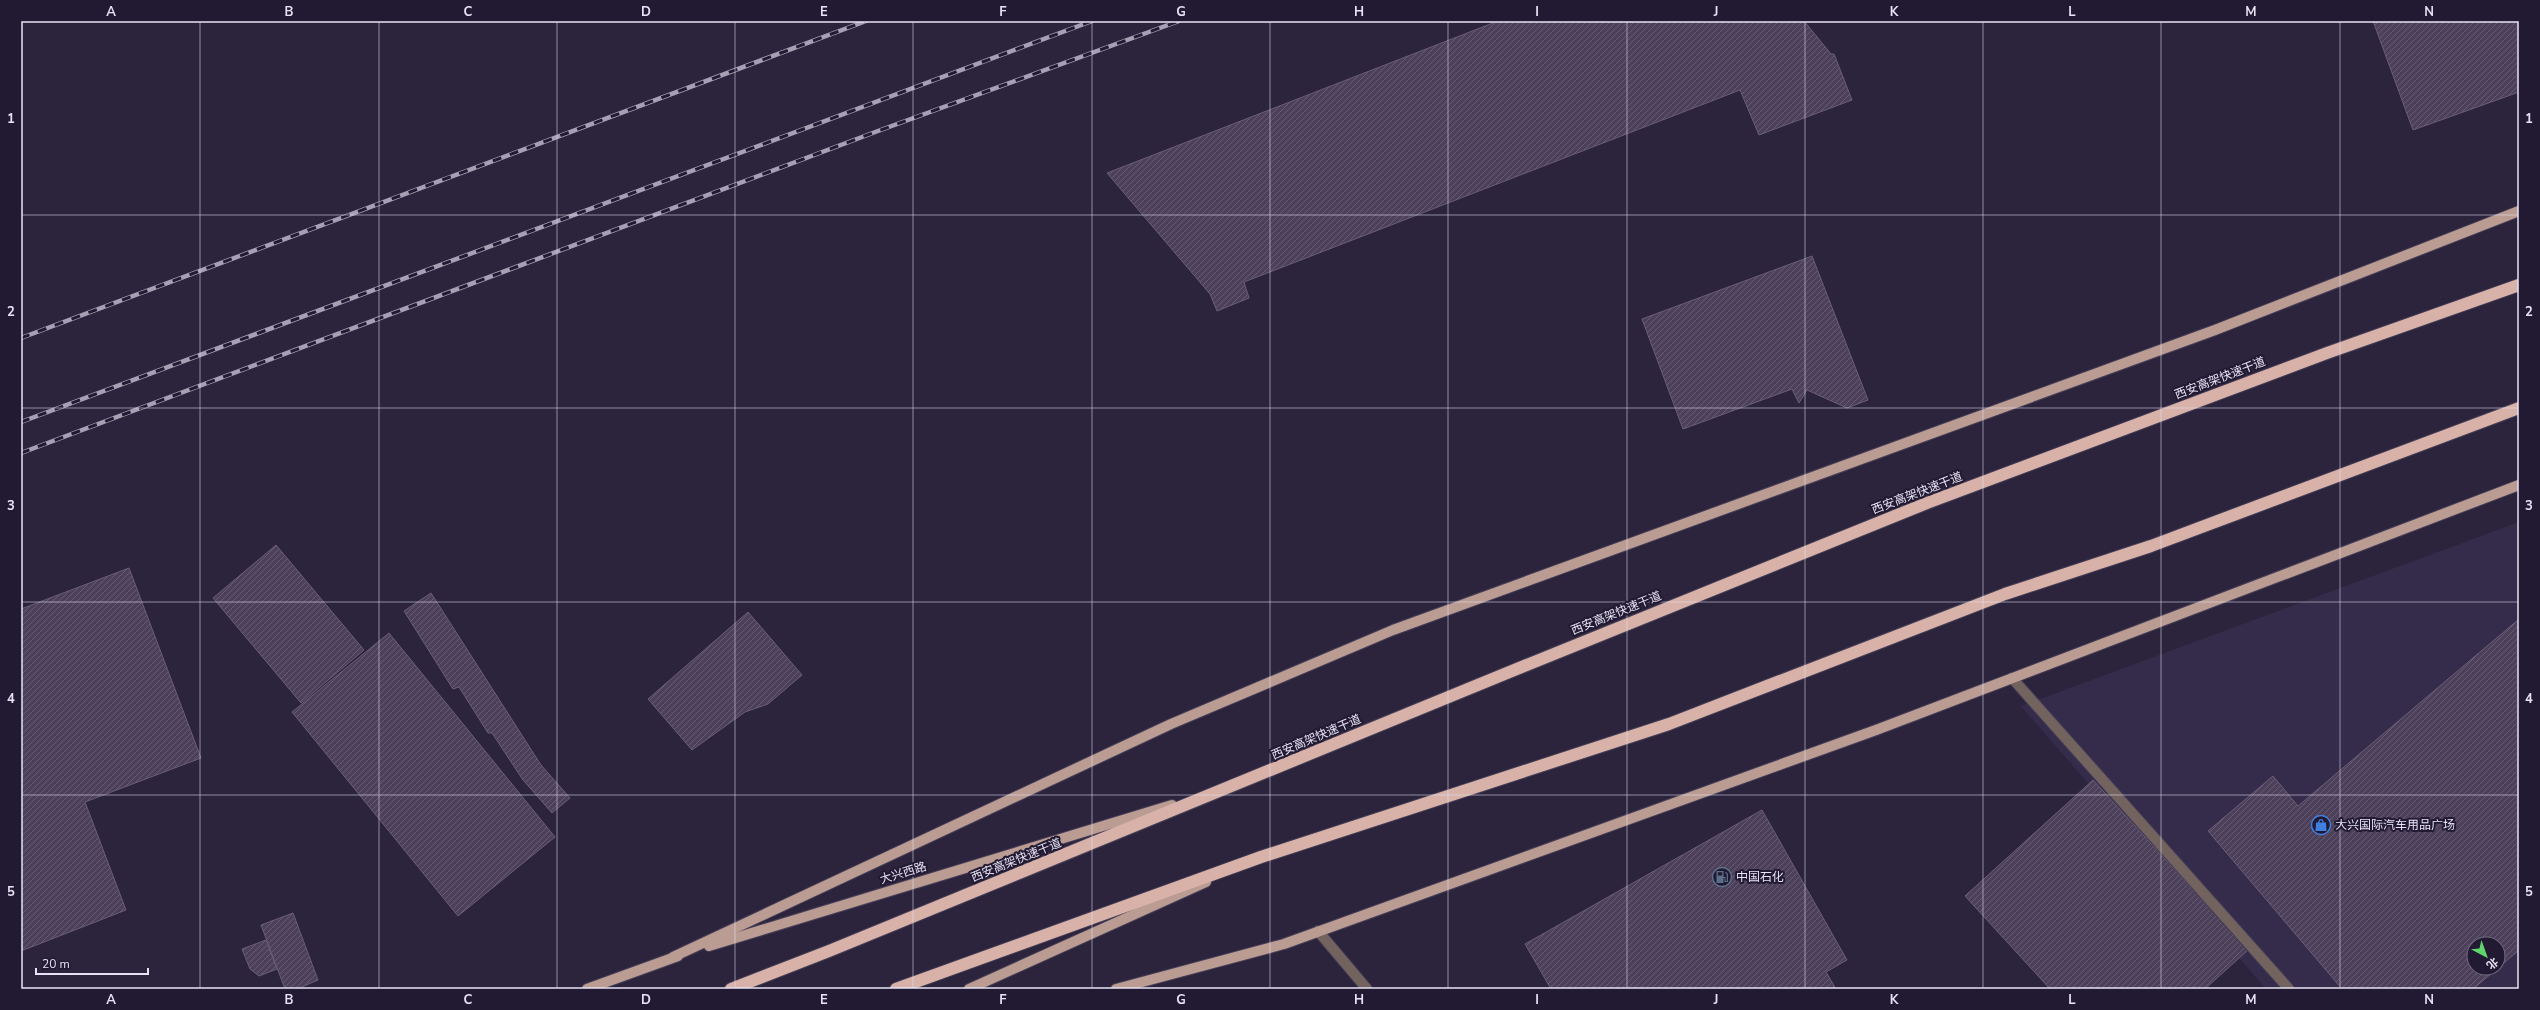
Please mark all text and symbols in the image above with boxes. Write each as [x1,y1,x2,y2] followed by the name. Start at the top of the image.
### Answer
[106,3,116,21] text: A
[285,3,294,21] text: B
[464,3,473,21] text: C
[641,3,651,21] text: D
[820,3,828,21] text: E
[999,3,1007,21] text: F
[1176,3,1186,21] text: G
[1354,3,1364,21] text: H
[1535,3,1539,21] text: I
[1713,3,1718,21] text: J
[1890,3,1899,21] text: K
[2068,3,2076,21] text: L
[2245,3,2257,21] text: M
[2424,3,2434,21] text: N
[7,110,15,128] text: 1
[2525,110,2533,128] text: 1
[7,303,15,321] text: 2
[2525,303,2533,321] text: 2
[2172,353,2268,403] street label: 西安高架快速干道
[1869,468,1965,518] street label: 西安高架快速干道
[7,497,15,515] text: 3
[2525,497,2533,515] text: 3
[1568,588,1664,638] street label: 西安高架快速干道
[7,690,15,708] text: 4
[2525,690,2533,708] text: 4
[1269,711,1363,763] street label: 西安高架快速干道
[2310,814,2332,836] shop icon: 大兴国际汽车用品广场
[2335,817,2455,833] place label: 大兴国际汽车用品广场
[968,835,1064,885] street label: 西安高架快速干道
[878,858,928,888] street label: 大兴西路
[1711,866,1733,888] fuel station icon: 中国石化
[1736,869,1784,885] place label: 中国石化
[7,883,15,901] text: 5
[2525,883,2533,901] text: 5
[2466,936,2506,976] north arrow
[36,950,148,976] scale bar
[2483,954,2501,972] text: 北
[42,956,70,972] text: 20 m
[106,991,116,1009] text: A
[285,991,294,1009] text: B
[464,991,473,1009] text: C
[641,991,651,1009] text: D
[820,991,828,1009] text: E
[999,991,1007,1009] text: F
[1176,991,1186,1009] text: G
[1354,991,1364,1009] text: H
[1535,991,1539,1009] text: I
[1713,991,1718,1009] text: J
[1890,991,1899,1009] text: K
[2068,991,2076,1009] text: L
[2245,991,2257,1009] text: M
[2424,991,2434,1009] text: N

